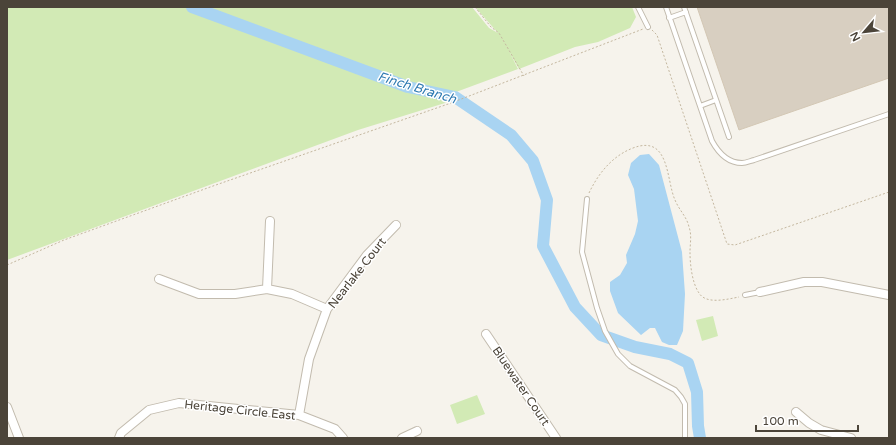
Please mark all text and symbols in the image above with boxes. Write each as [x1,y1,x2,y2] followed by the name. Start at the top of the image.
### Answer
[844,12,884,52] north arrow
[848,30,863,43] text: N
[376,68,459,108] water label: Finch Branch
[325,235,389,311] street label: Nearlake Court
[489,344,553,428] street label: Bluewater Court
[184,397,297,423] street label: Heritage Circle East
[756,407,858,433] scale bar
[762,414,799,428] text: 100 m

